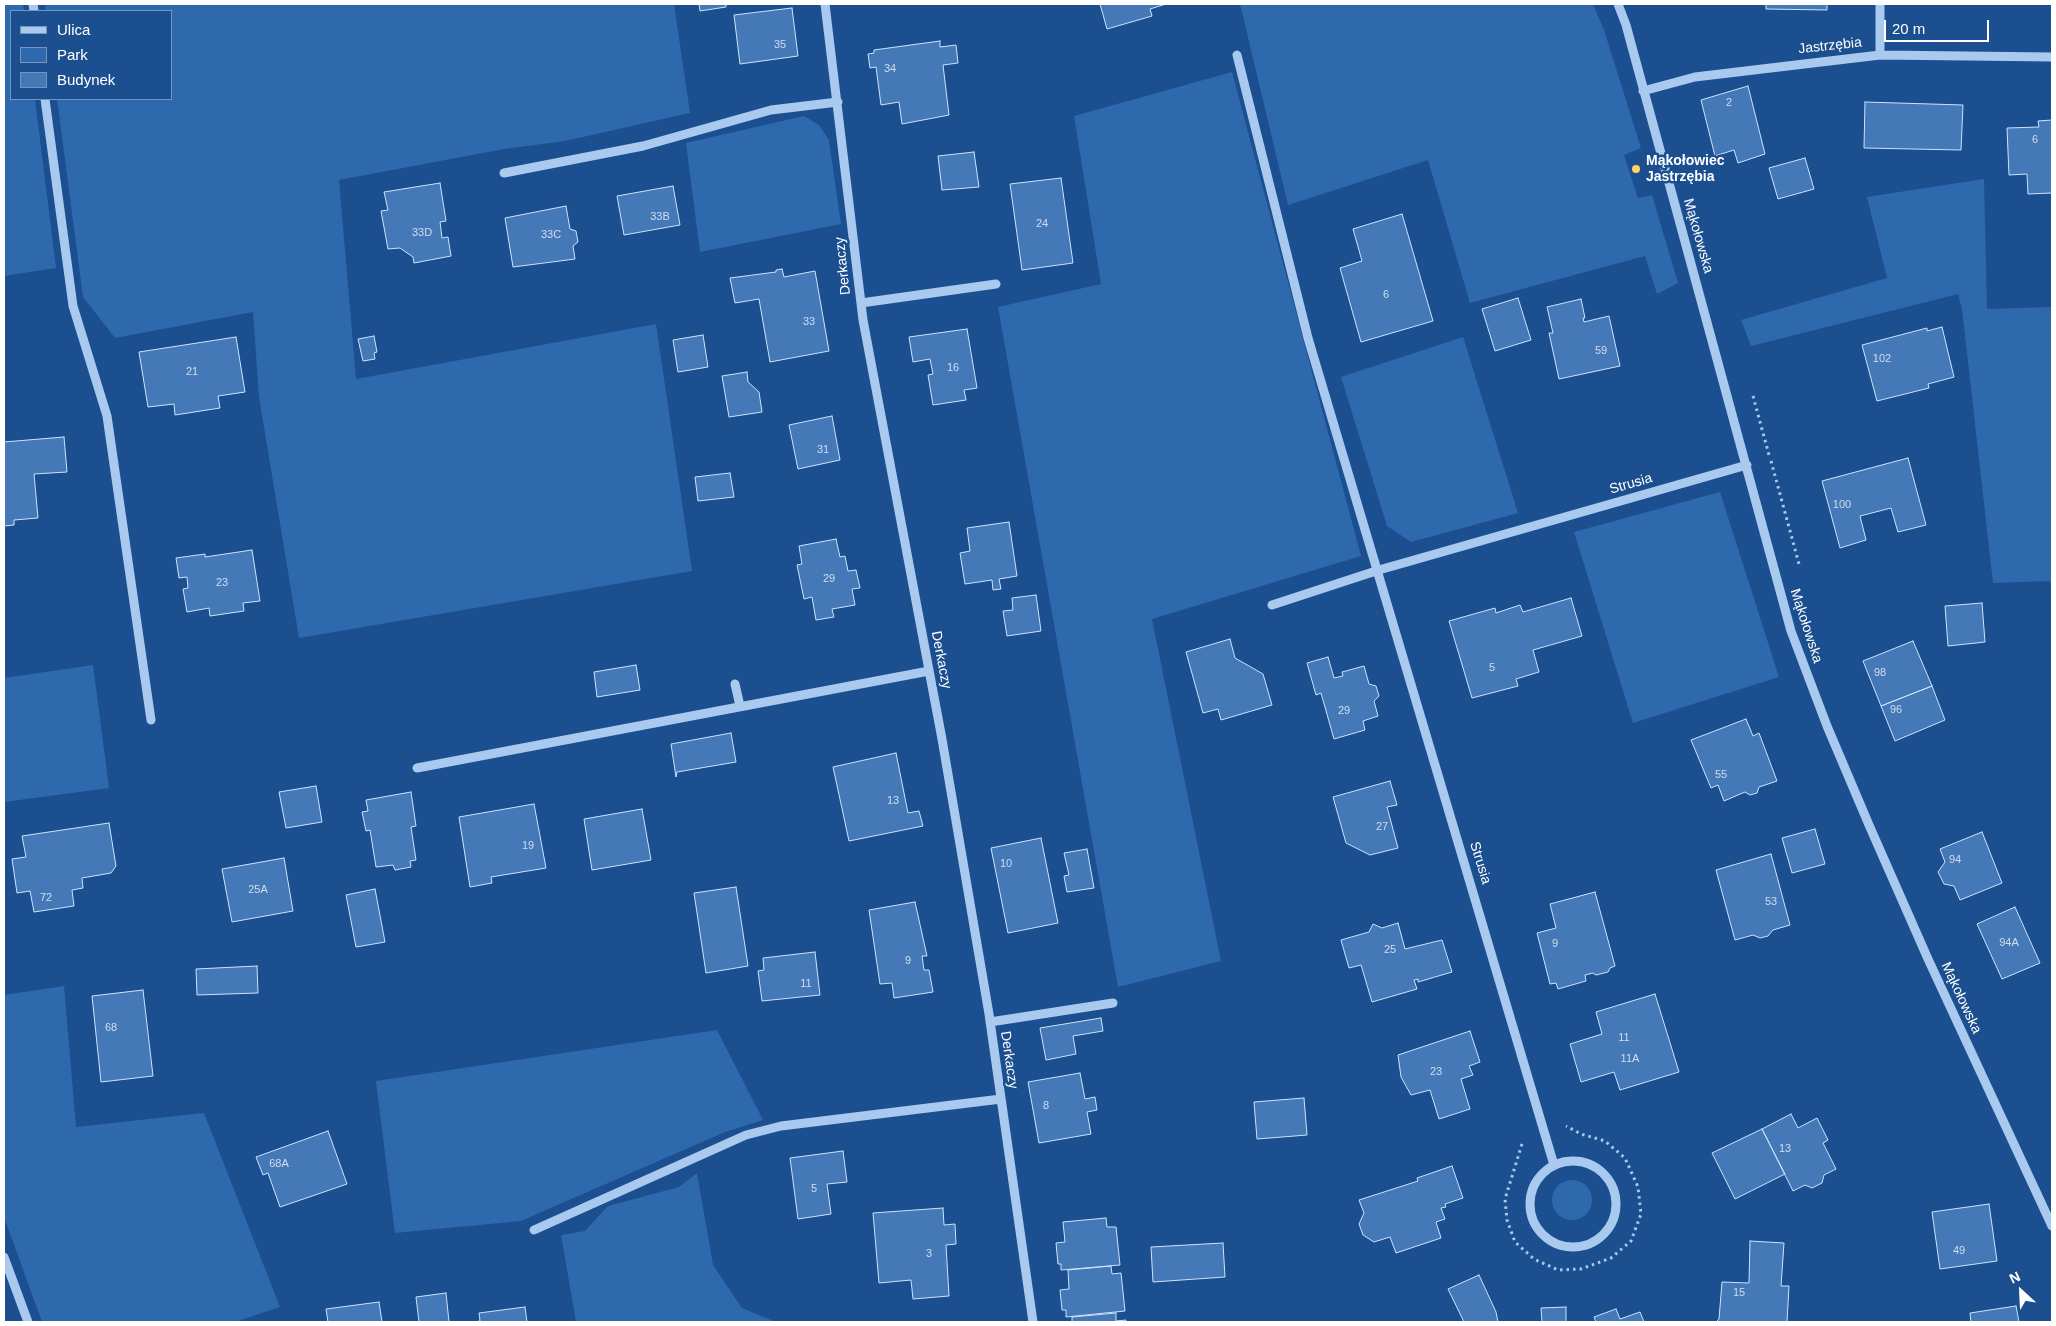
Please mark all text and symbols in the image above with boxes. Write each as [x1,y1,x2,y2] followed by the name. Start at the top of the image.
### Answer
[10,10,172,100] legend
[1886,10,1991,42] scale bar
[1892,20,1925,37] text: 20 m
[57,21,90,38] text: Ulica
[1797,34,1863,58] street label: Jastrzębia
[774,38,786,52] house number: 35
[57,46,88,63] text: Park
[884,62,896,76] house number: 34
[57,71,115,88] text: Budynek
[1726,96,1732,110] house number: 2
[2032,133,2038,147] house number: 6
[1646,153,1725,186] place label: Mąkołowiec Jastrzębia
[1630,163,1642,175] marker: Mąkołowiec Jastrzębia
[1679,197,1717,275] street label: Mąkołowska
[650,210,670,224] house number: 33B
[1036,217,1048,231] house number: 24
[412,226,432,240] house number: 33D
[541,228,561,242] house number: 33C
[832,236,854,296] street label: Derkaczy
[1383,288,1389,302] house number: 6
[803,315,815,329] house number: 33
[1595,344,1607,358] house number: 59
[1873,352,1891,366] house number: 102
[947,361,959,375] house number: 16
[186,365,198,379] house number: 21
[817,443,829,457] house number: 31
[1608,470,1654,498] street label: Strusia
[1833,498,1851,512] house number: 100
[823,572,835,586] house number: 29
[216,576,228,590] house number: 23
[1786,587,1826,665] street label: Mąkołowska
[927,630,955,690] street label: Derkaczy
[1489,661,1495,675] house number: 5
[1874,666,1886,680] house number: 98
[1890,703,1902,717] house number: 96
[1338,704,1350,718] house number: 29
[1715,768,1727,782] house number: 55
[887,794,899,808] house number: 13
[1376,820,1388,834] house number: 27
[522,839,534,853] house number: 19
[1466,840,1494,886] street label: Strusia
[1949,853,1961,867] house number: 94
[1000,857,1012,871] house number: 10
[248,883,268,897] house number: 25A
[40,891,52,905] house number: 72
[1765,895,1777,909] house number: 53
[1999,936,2019,950] house number: 94A
[1552,937,1558,951] house number: 9
[1384,943,1396,957] house number: 25
[905,954,911,968] house number: 9
[1937,960,1985,1036] street label: Mąkołowska
[800,977,812,991] house number: 11
[105,1021,117,1035] house number: 68
[997,1030,1021,1090] street label: Derkaczy
[1618,1031,1630,1045] house number: 11
[1621,1052,1639,1066] house number: 11A
[1430,1065,1442,1079] house number: 23
[1043,1099,1049,1113] house number: 8
[1779,1142,1791,1156] house number: 13
[269,1157,289,1171] house number: 68A
[811,1182,817,1196] house number: 5
[1953,1244,1965,1258] house number: 49
[926,1247,932,1261] house number: 3
[1996,1266,2046,1316] north arrow
[2007,1268,2023,1287] text: N
[1733,1286,1745,1300] house number: 15

